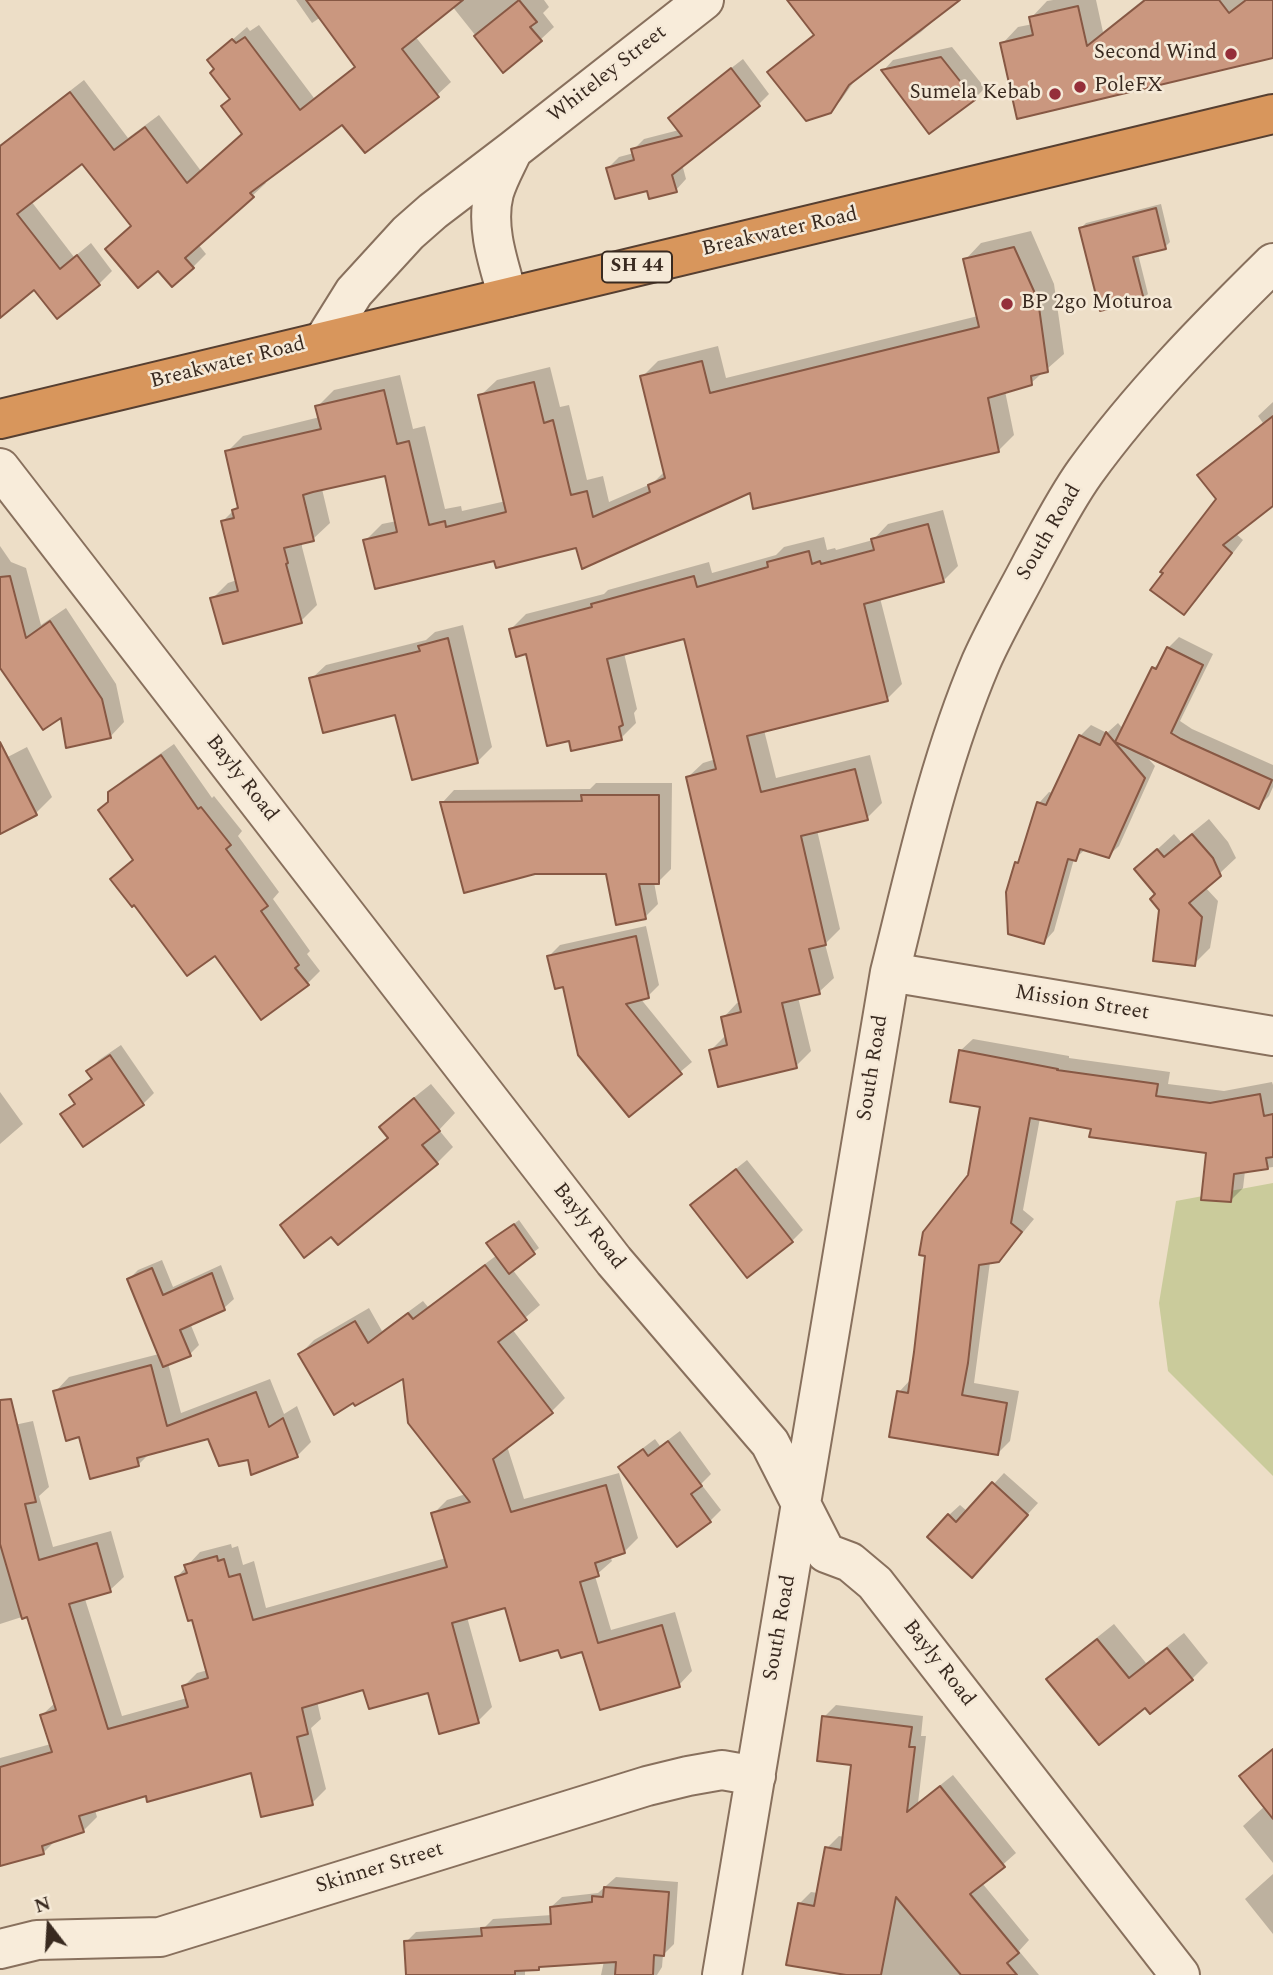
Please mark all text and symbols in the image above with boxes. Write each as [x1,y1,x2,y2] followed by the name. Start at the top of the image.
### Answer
[544,21,672,129] street label: Whiteley Street
[1094,41,1217,67] place label: Second Wind
[1223,46,1239,62] marker: Second Wind
[1094,74,1163,100] place label: PoleFX
[1072,79,1088,95] marker: PoleFX
[910,81,1041,107] place label: Sumela Kebab
[1047,86,1063,102] marker: Sumela Kebab
[700,203,860,263] street label: Breakwater Road
[602,252,672,282] road number: SH 44
[1021,291,1173,317] place label: BP 2go Moturoa
[999,296,1015,312] marker: BP 2go Moturoa
[148,333,308,395] street label: Breakwater Road
[1012,480,1088,586] street label: South Road
[199,731,283,827] street label: Bayly Road
[1013,981,1151,1027] street label: Mission Street
[853,1013,895,1123] street label: South Road
[546,1179,630,1275] street label: Bayly Road
[759,1573,803,1683] street label: South Road
[896,1616,980,1712] street label: Bayly Road
[313,1838,447,1900] street label: Skinner Street
[31,1889,54,1922] text: N
[14,1891,84,1961] north arrow

